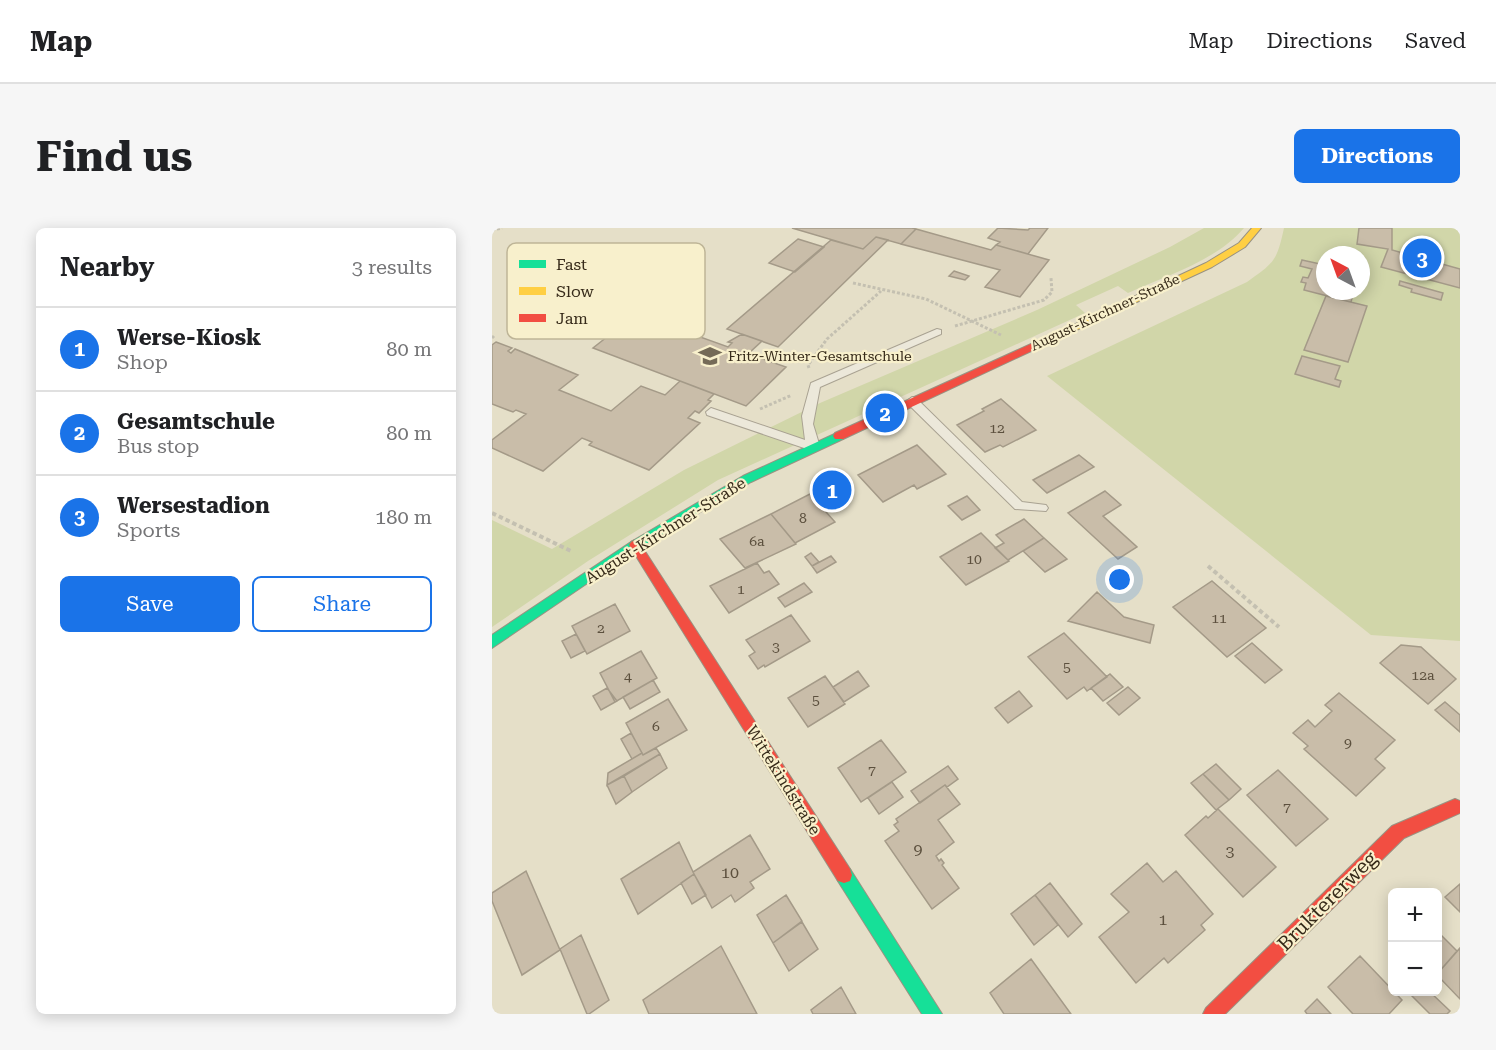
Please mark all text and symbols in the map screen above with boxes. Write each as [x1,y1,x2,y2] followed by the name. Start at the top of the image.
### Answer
[30,25,92,58] text: Map
[1189,29,1233,53] text: Map
[1266,29,1372,53] text: Directions
[1405,29,1466,53] text: Saved
[1294,129,1460,183] button: Directions
[36,132,193,181] text: Find us
[1402,236,1442,280] pin: 3
[507,243,705,339] legend
[1316,246,1370,300] north arrow
[60,252,154,282] text: Nearby
[352,255,432,279] text: 3 results
[556,255,587,274] text: Fast
[1028,270,1182,354] street label: August-Kirchner-Straße
[556,282,594,301] text: Slow
[556,309,588,328] text: Jam
[117,325,261,350] text: Werse-Kiosk
[74,337,85,361] text: 1
[386,337,432,361] text: 80 m
[697,343,723,369] school or university icon: Fritz-Winter-Gesamtschule
[728,348,912,364] place label: Fritz-Winter-Gesamtschule
[117,350,168,374] text: Shop
[866,390,904,435] pin: 2
[117,409,275,434] text: Gesamtschule
[989,420,1005,436] house number: 12
[74,421,85,445] text: 2
[386,421,432,445] text: 80 m
[117,434,199,458] text: Bus stop
[812,468,852,512] pin: 1
[581,473,749,588] street label: August-Kirchner-Straße
[117,493,270,518] text: Wersestadion
[74,505,85,529] text: 3
[375,505,432,529] text: 180 m
[799,510,807,526] house number: 8
[117,518,180,542] text: Sports
[749,533,765,549] house number: 6a
[966,551,982,567] house number: 10
[1105,565,1134,594] your location
[60,576,240,632] button: Save
[252,576,432,632] button: Share
[737,581,745,597] house number: 1
[1211,610,1227,626] house number: 11
[597,620,605,636] house number: 2
[772,639,780,655] house number: 3
[1063,659,1071,675] house number: 5
[1411,667,1435,683] house number: 12a
[624,668,632,684] house number: 4
[812,692,820,708] house number: 5
[652,718,660,734] house number: 6
[742,722,825,839] street label: Wittekindstraße
[1344,735,1352,751] house number: 9
[868,762,876,778] house number: 7
[1283,799,1291,815] house number: 7
[914,840,923,859] house number: 9
[1226,842,1235,861] house number: 3
[1272,846,1382,956] street label: Bruktererweg
[721,863,739,882] house number: 10
[1388,888,1442,996] map controls
[1388,888,1442,942] button: +
[1159,910,1168,929] house number: 1
[1388,942,1442,996] button: −

